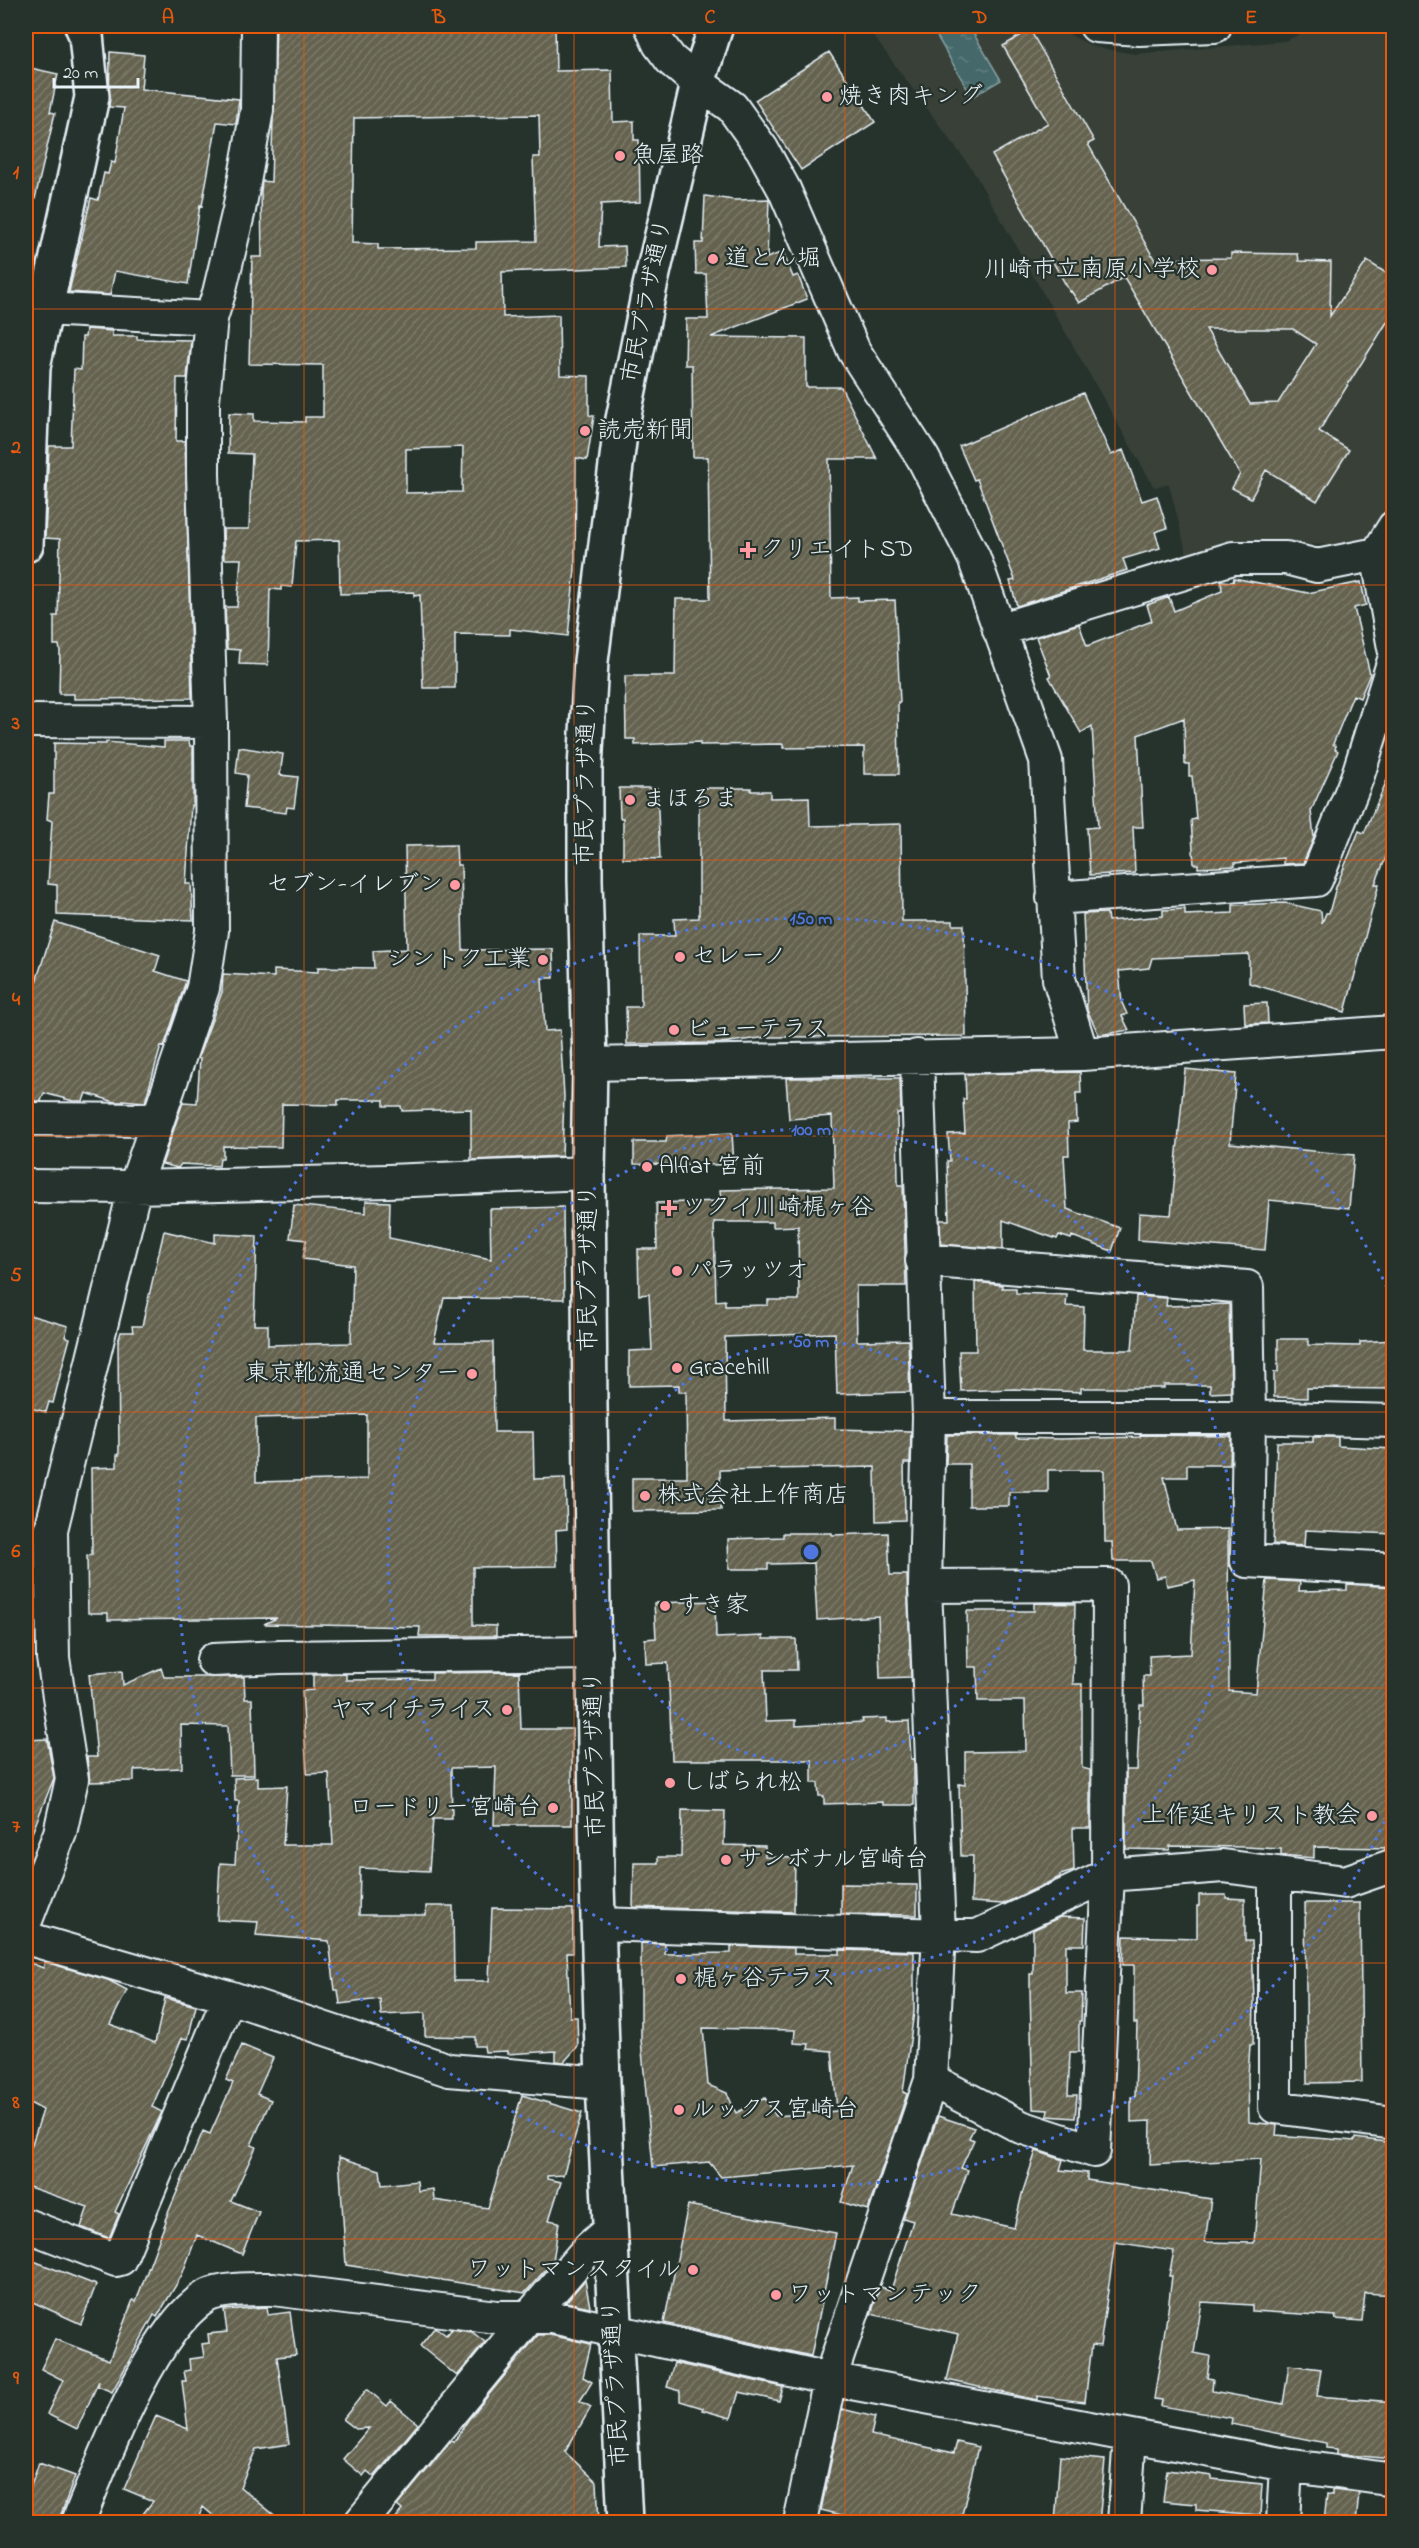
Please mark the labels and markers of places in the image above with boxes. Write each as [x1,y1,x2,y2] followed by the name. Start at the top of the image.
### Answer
[839,80,983,115] place label: 焼き肉キング
[820,90,834,104] marker: 焼き肉キング
[632,139,704,174] place label: 魚屋路
[613,149,627,163] marker: 魚屋路
[725,242,821,277] place label: 道とん堀
[706,252,720,266] marker: 道とん堀
[984,253,1200,288] place label: 川崎市立南原小学校
[1205,263,1219,277] marker: 川崎市立南原小学校
[597,414,693,449] place label: 読売新聞
[578,424,592,438] marker: 読売新聞
[760,533,913,568] place label: クリエイトSD
[741,543,755,557] marker: クリエイトSD
[642,783,738,818] place label: まほろま
[623,793,637,807] marker: まほろま
[266,868,443,903] place label: セブン-イレブン
[448,878,462,892] marker: セブン-イレブン
[692,940,787,975] place label: セレーノ
[387,943,531,978] place label: シントク工業
[673,950,687,964] marker: セレーノ
[536,953,550,967] marker: シントク工業
[686,1013,829,1048] place label: ビューテラス
[667,1023,681,1037] marker: ビューテラス
[659,1150,765,1185] place label: Alflat 宮前
[640,1160,654,1174] marker: Alflat 宮前
[682,1191,874,1226] place label: ツクイ川崎梶ヶ谷
[660,1199,678,1217] marker: ツクイ川崎梶ヶ谷
[689,1254,809,1289] place label: パラッツオ
[670,1264,684,1278] marker: パラッツオ
[689,1351,770,1386] place label: Gracehill
[245,1357,460,1392] place label: 東京靴流通センター
[670,1361,684,1375] marker: Gracehill
[465,1367,479,1381] marker: 東京靴流通センター
[657,1479,849,1514] place label: 株式会社上作商店
[638,1489,652,1503] marker: 株式会社上作商店
[801,1542,821,1562] centre of rings
[677,1589,749,1624] place label: すき家
[658,1599,672,1613] marker: すき家
[330,1693,495,1728] place label: ヤマイチライス
[500,1703,514,1717] marker: ヤマイチライス
[682,1766,802,1801] place label: しばられ松
[663,1776,677,1790] marker: しばられ松
[349,1791,541,1826] place label: ロードリー宮崎台
[1142,1799,1360,1834] place label: 上作延キリスト教会
[546,1801,560,1815] marker: ロードリー宮崎台
[1365,1809,1379,1823] marker: 上作延キリスト教会
[738,1843,929,1878] place label: サンボナル宮崎台
[719,1853,733,1867] marker: サンボナル宮崎台
[693,1962,836,1997] place label: 梶ヶ谷テラス
[674,1972,688,1986] marker: 梶ヶ谷テラス
[691,2093,859,2128] place label: ルックス宮崎台
[672,2103,686,2117] marker: ルックス宮崎台
[467,2253,681,2288] place label: ワットマンスタイル
[686,2263,700,2277] marker: ワットマンスタイル
[788,2278,981,2313] place label: ワットマンテック
[769,2288,783,2302] marker: ワットマンテック

